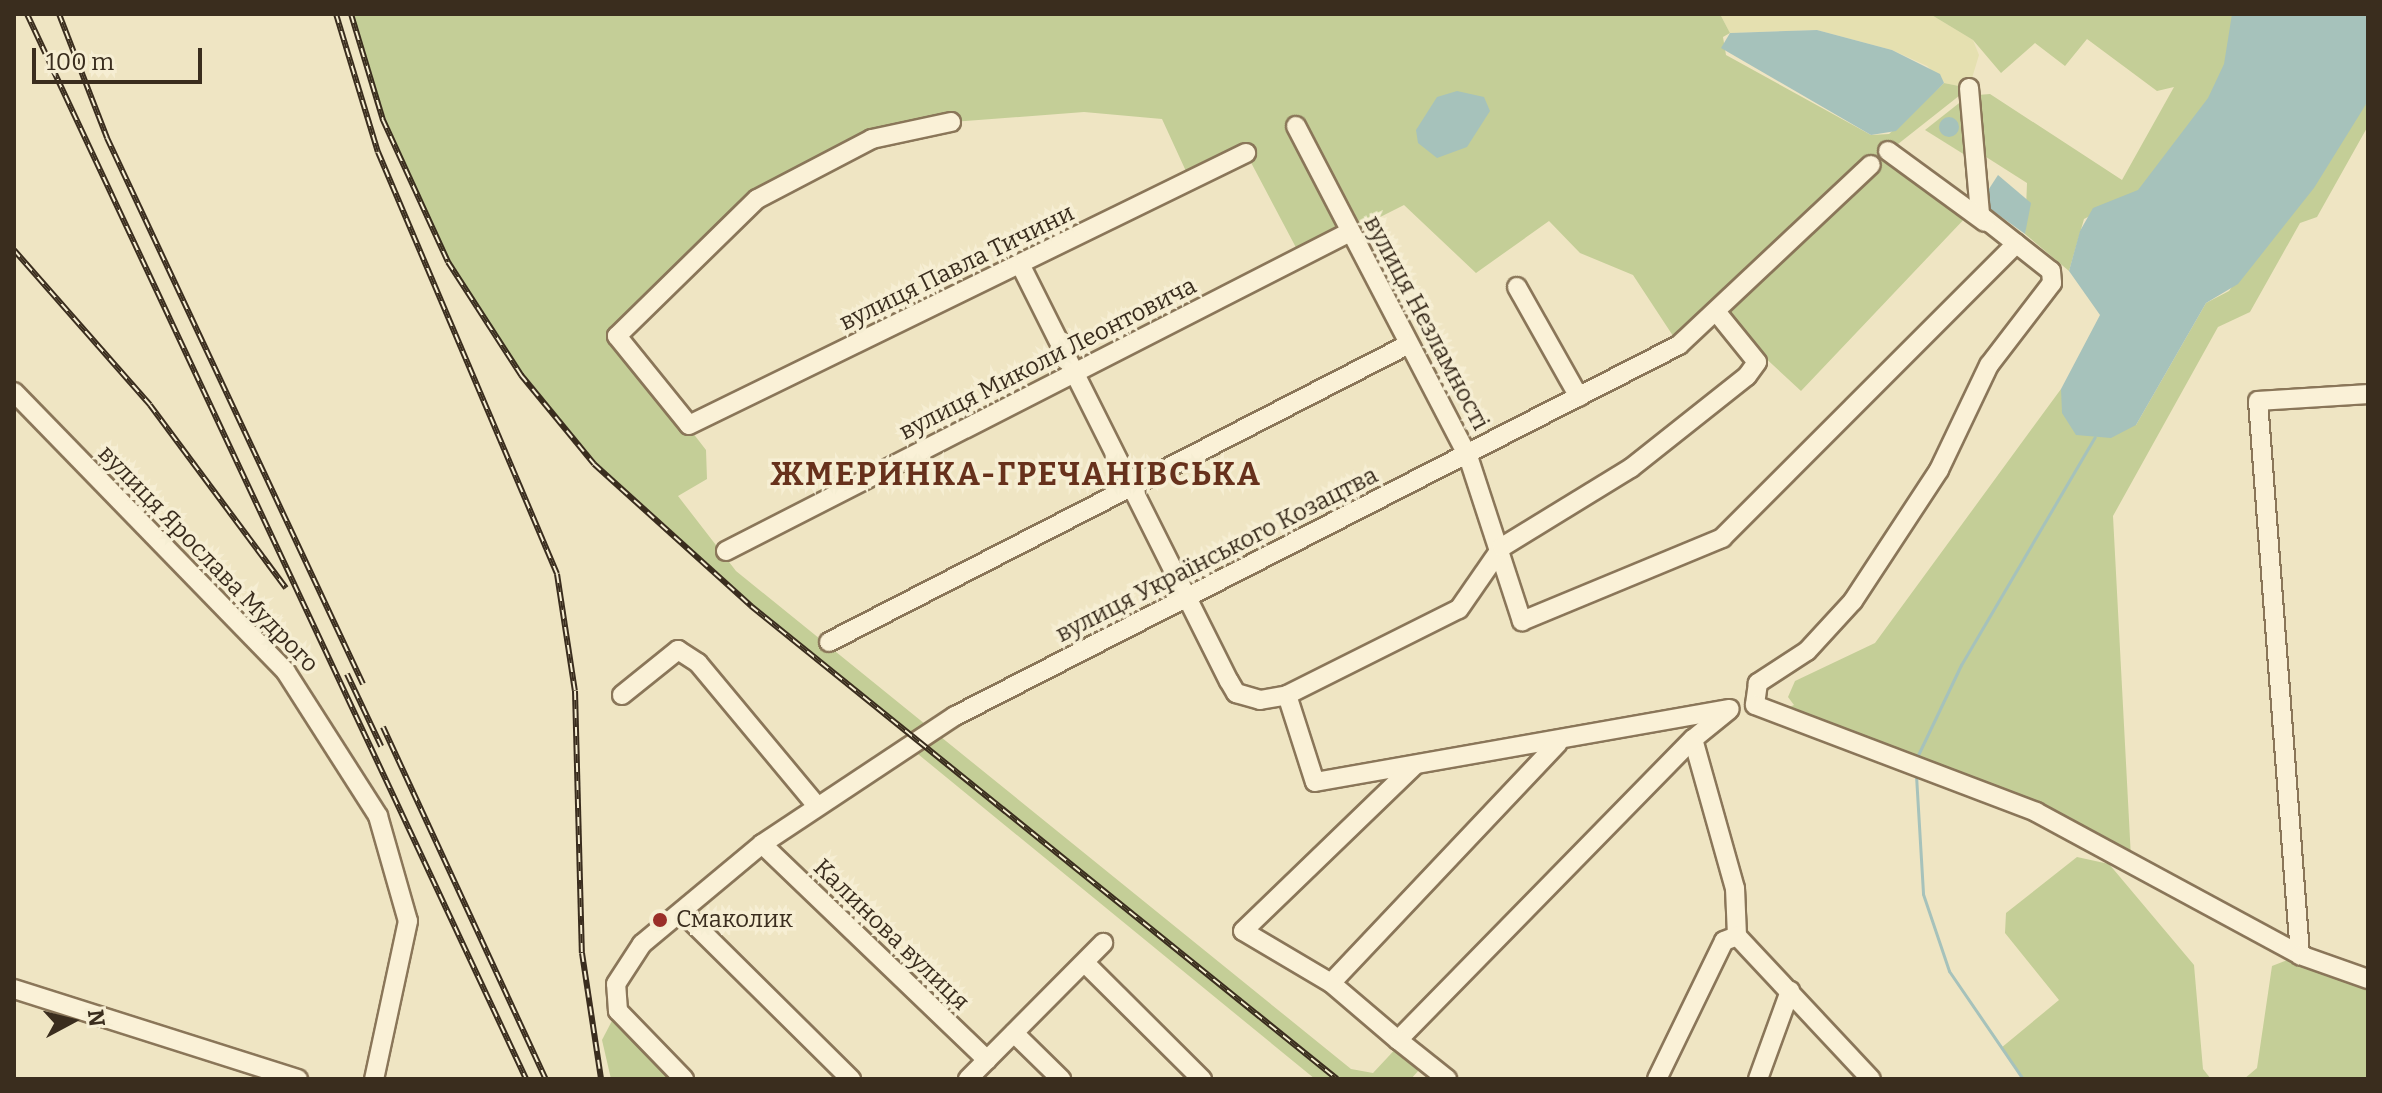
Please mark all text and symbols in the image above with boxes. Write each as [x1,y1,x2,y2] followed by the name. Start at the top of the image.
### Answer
[36,32,206,82] scale bar
[46,48,114,76] text: 100 m
[835,199,1079,337] street label: вулиця Павла Тичини
[1357,211,1495,435] street label: вулиця Незламності
[895,271,1201,447] street label: вулиця Миколи Леонтовича
[92,439,324,679] street label: вулиця Ярослава Мудрого
[770,455,1262,493] district label: ЖМЕРИНКА-ГРЕЧАНІВСЬКА
[1051,461,1383,649] street label: вулиця Українського Козацтва
[807,853,975,1017] street label: Калинова вулиця
[676,906,793,934] place label: Смаколик
[651,911,669,929] marker: Смаколик
[32,981,112,1061] north arrow
[82,1008,111,1028] text: N

